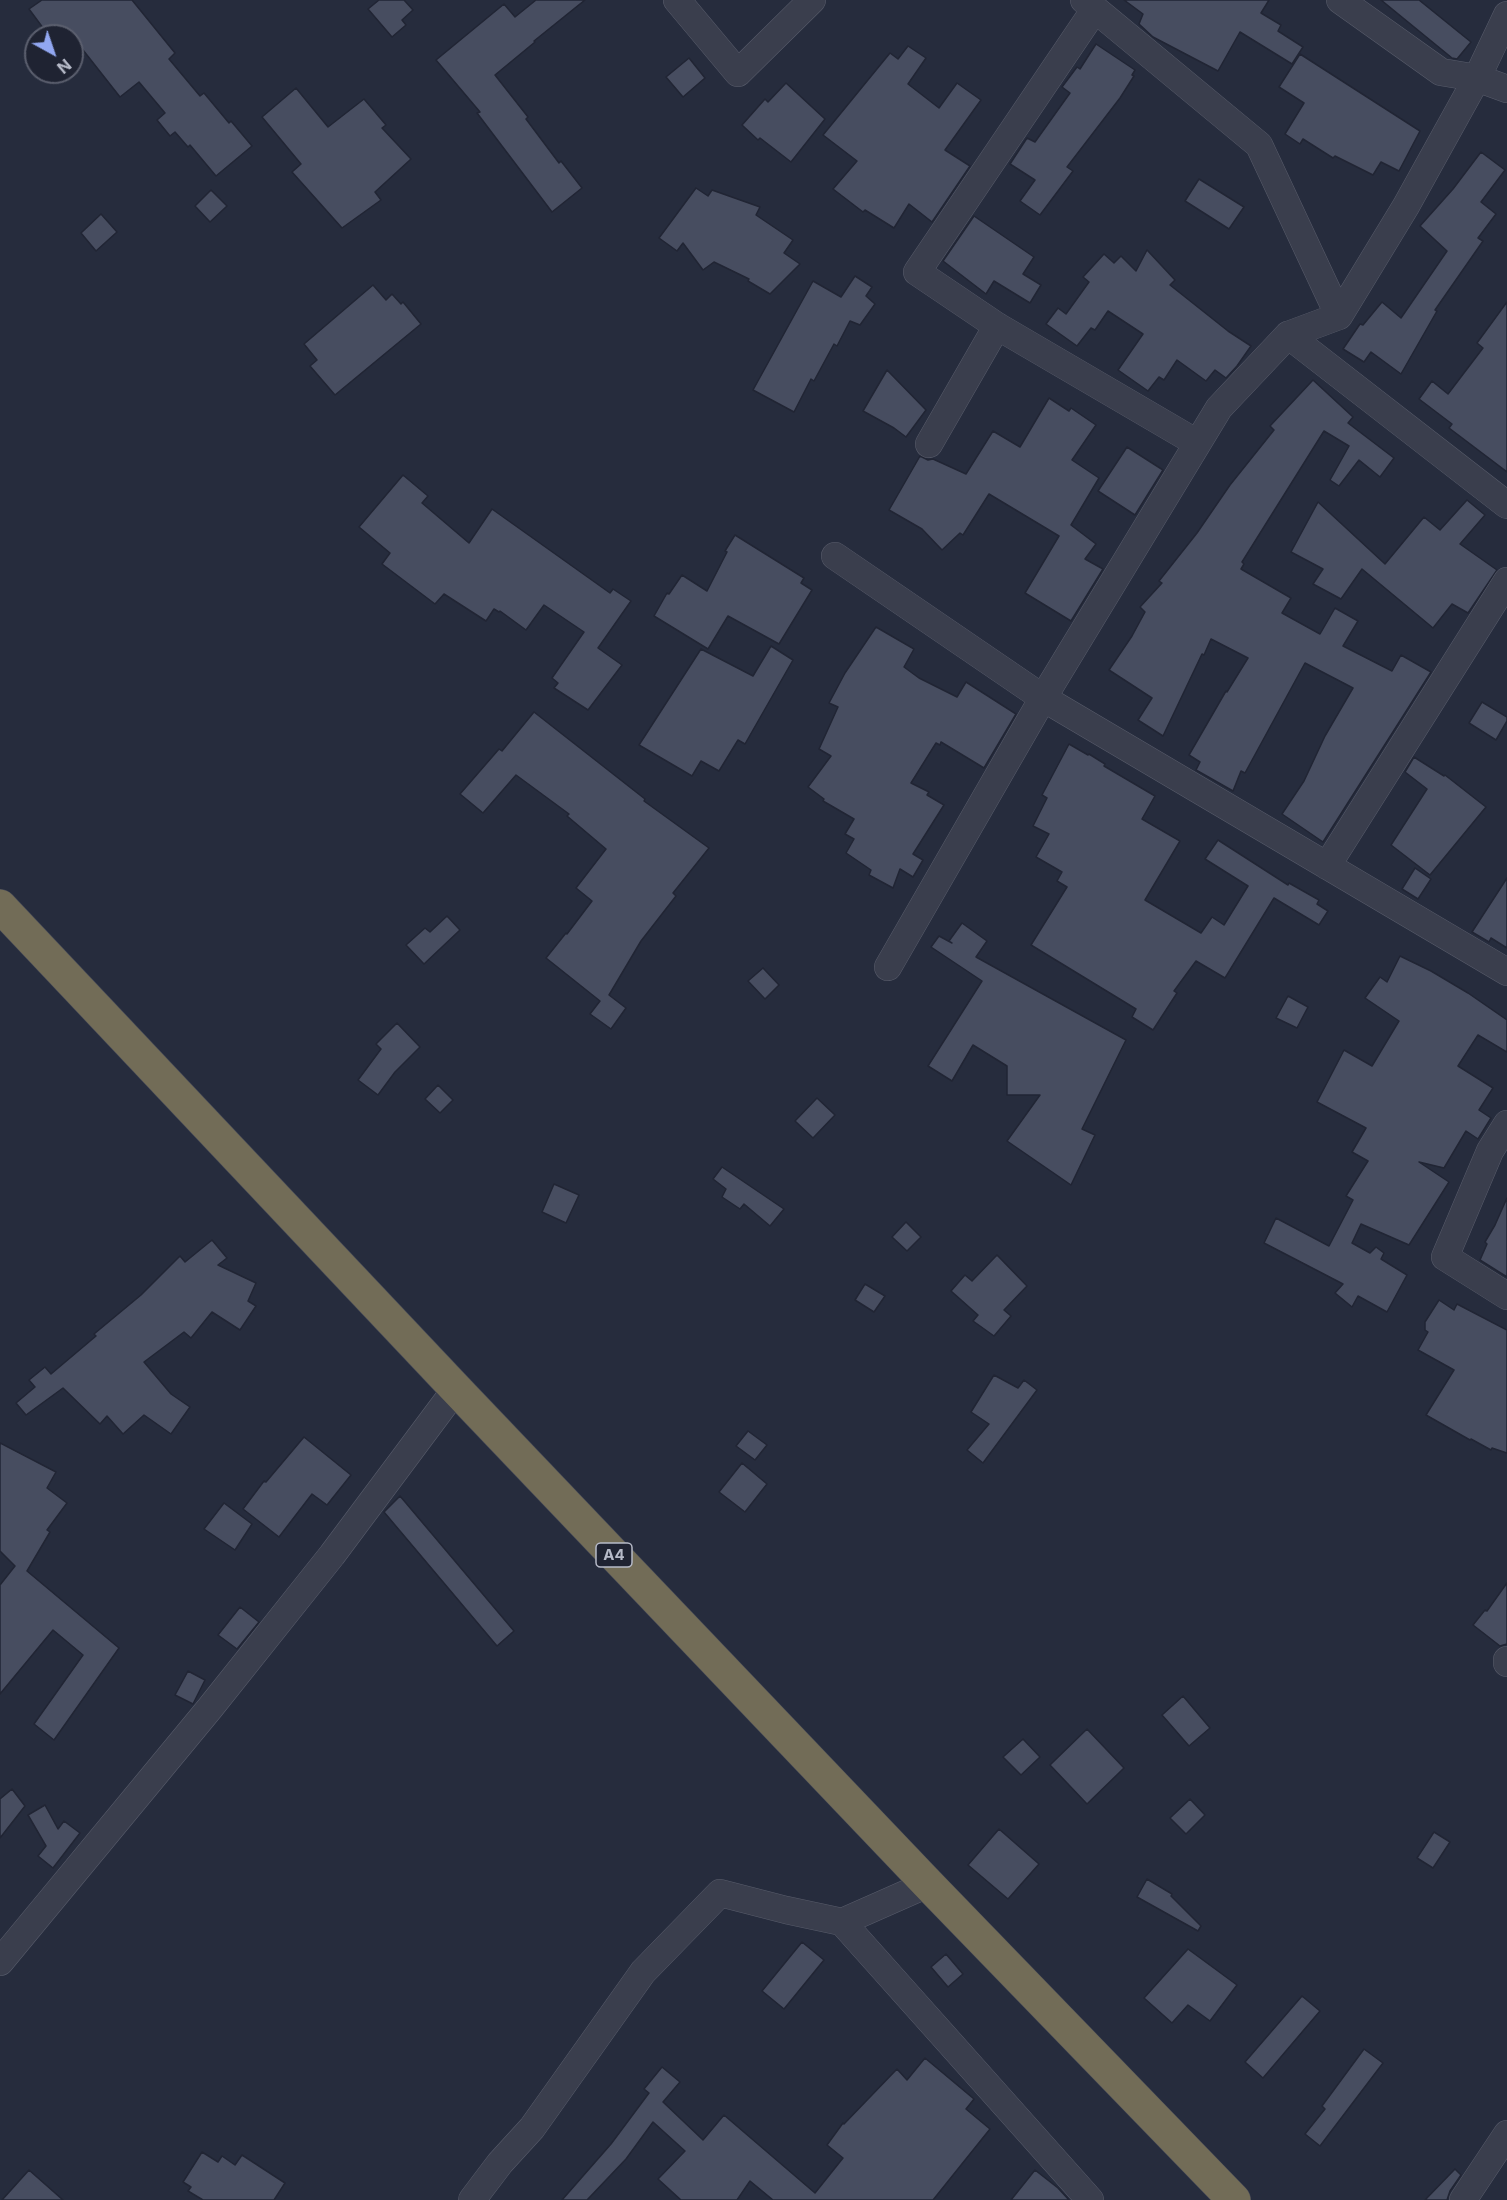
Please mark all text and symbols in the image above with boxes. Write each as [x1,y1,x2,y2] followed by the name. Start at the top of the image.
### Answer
[24,24,84,84] north arrow
[53,55,75,78] text: N
[596,1543,632,1567] road number: A4

